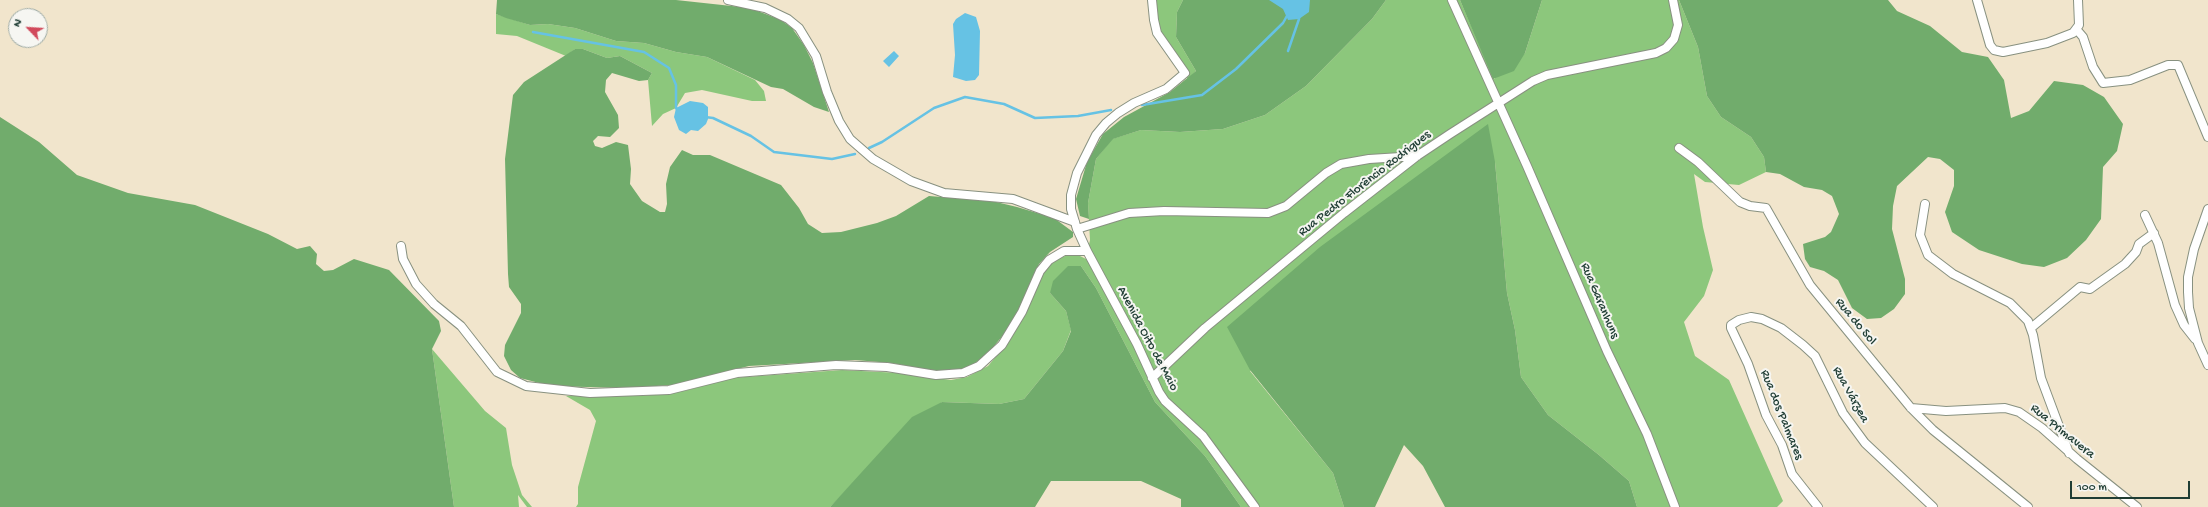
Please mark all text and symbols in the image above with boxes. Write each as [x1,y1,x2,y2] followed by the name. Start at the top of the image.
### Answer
[8,8,48,48] north arrow
[11,18,25,29] text: N
[1296,128,1434,240] street label: Rua Pedro Florêncio Rodrigues
[1576,261,1622,341] street label: Rua Garanhuns
[1113,284,1181,394] street label: Avenida Oito de Maio
[1831,295,1879,349] street label: Rua do Sol
[1828,364,1872,426] street label: Rua Várzea
[1756,368,1806,462] street label: Rua dos Palmares
[2027,401,2097,463] street label: Rua Primavera
[2072,473,2192,499] scale bar
[2077,481,2107,495] text: 100 m

